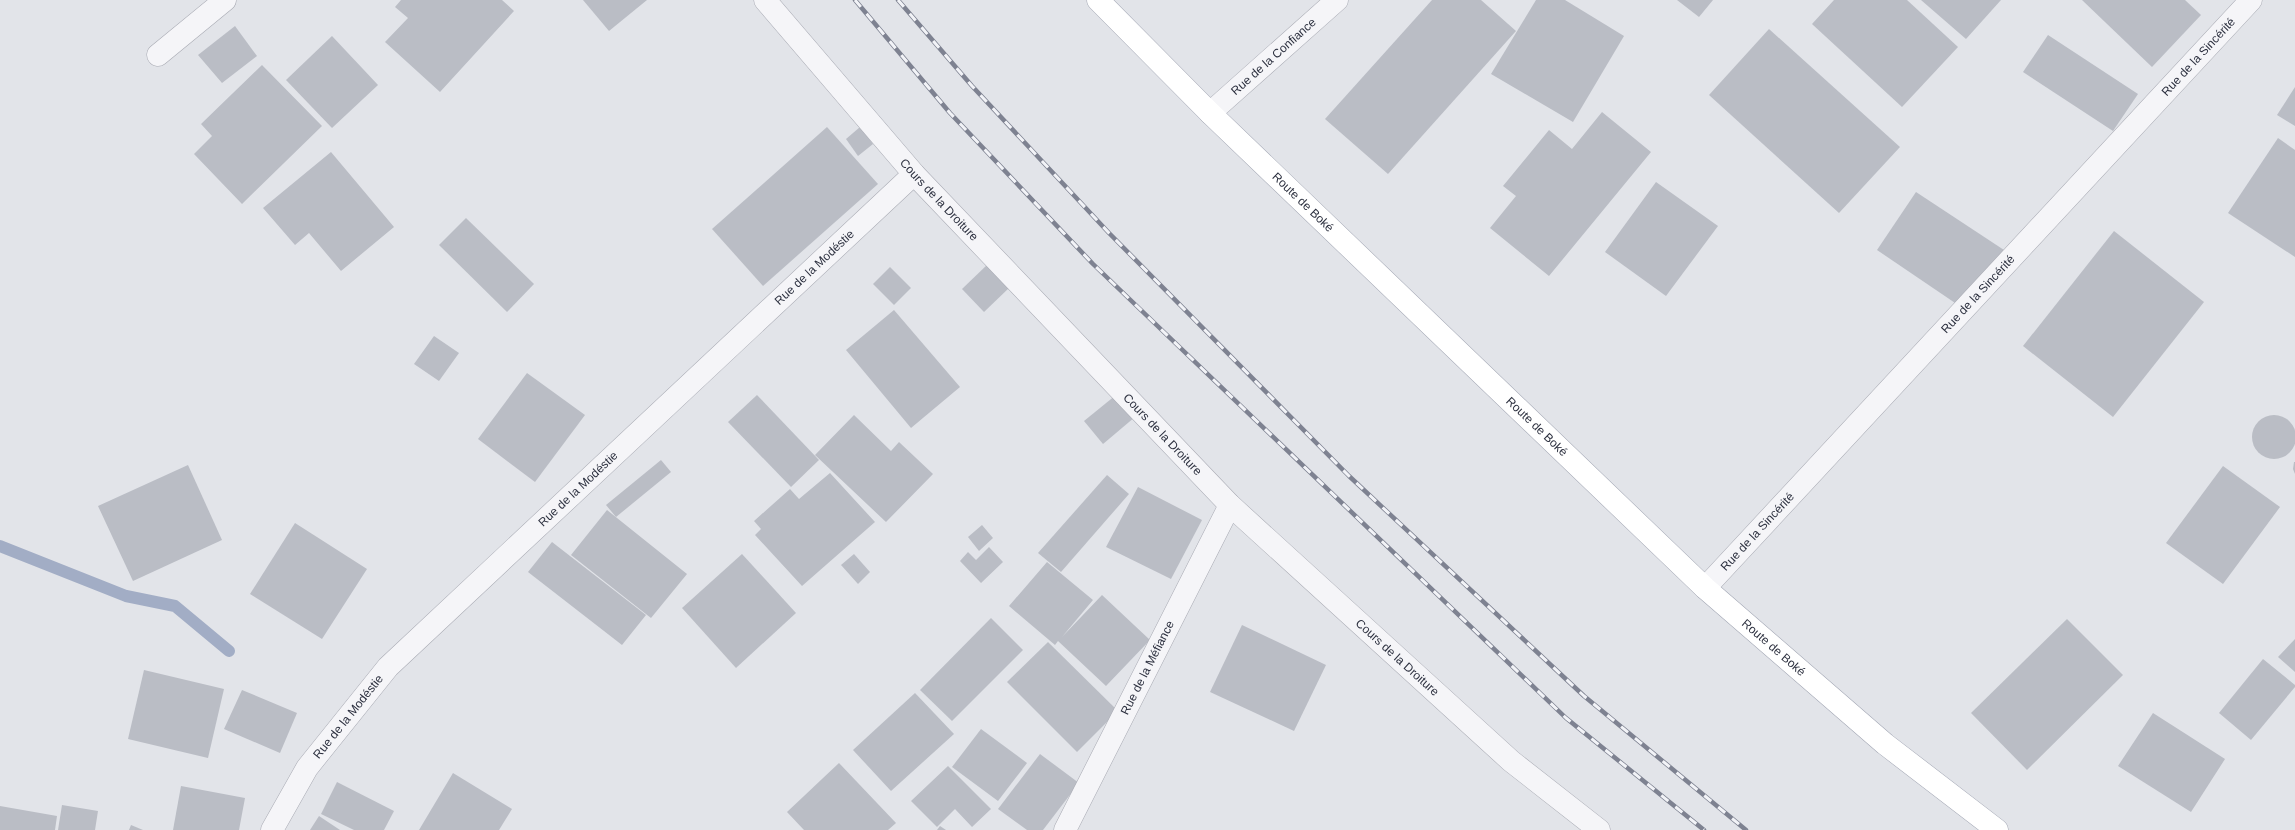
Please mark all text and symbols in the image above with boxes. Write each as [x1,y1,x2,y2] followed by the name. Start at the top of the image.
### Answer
[1228,15,1319,98] street label: Rue de la Confiance
[2159,15,2238,99] street label: Rue de la Sincérité
[897,156,981,244] street label: Cours de la Droiture
[1269,170,1337,235] street label: Route de Boké
[772,227,857,308] street label: Rue de la Modéstie
[1938,252,2018,336] street label: Rue de la Sincérité
[1120,391,1205,478] street label: Cours de la Droiture
[1503,394,1571,459] street label: Route de Boké
[535,448,621,529] street label: Rue de la Modéstie
[1718,489,1797,574] street label: Rue de la Sincérité
[1353,616,1442,699] street label: Cours de la Droiture
[1739,616,1809,679] street label: Route de Boké
[1118,618,1177,717] street label: Rue de la Méfiance
[310,672,386,761] street label: Rue de la Modéstie

